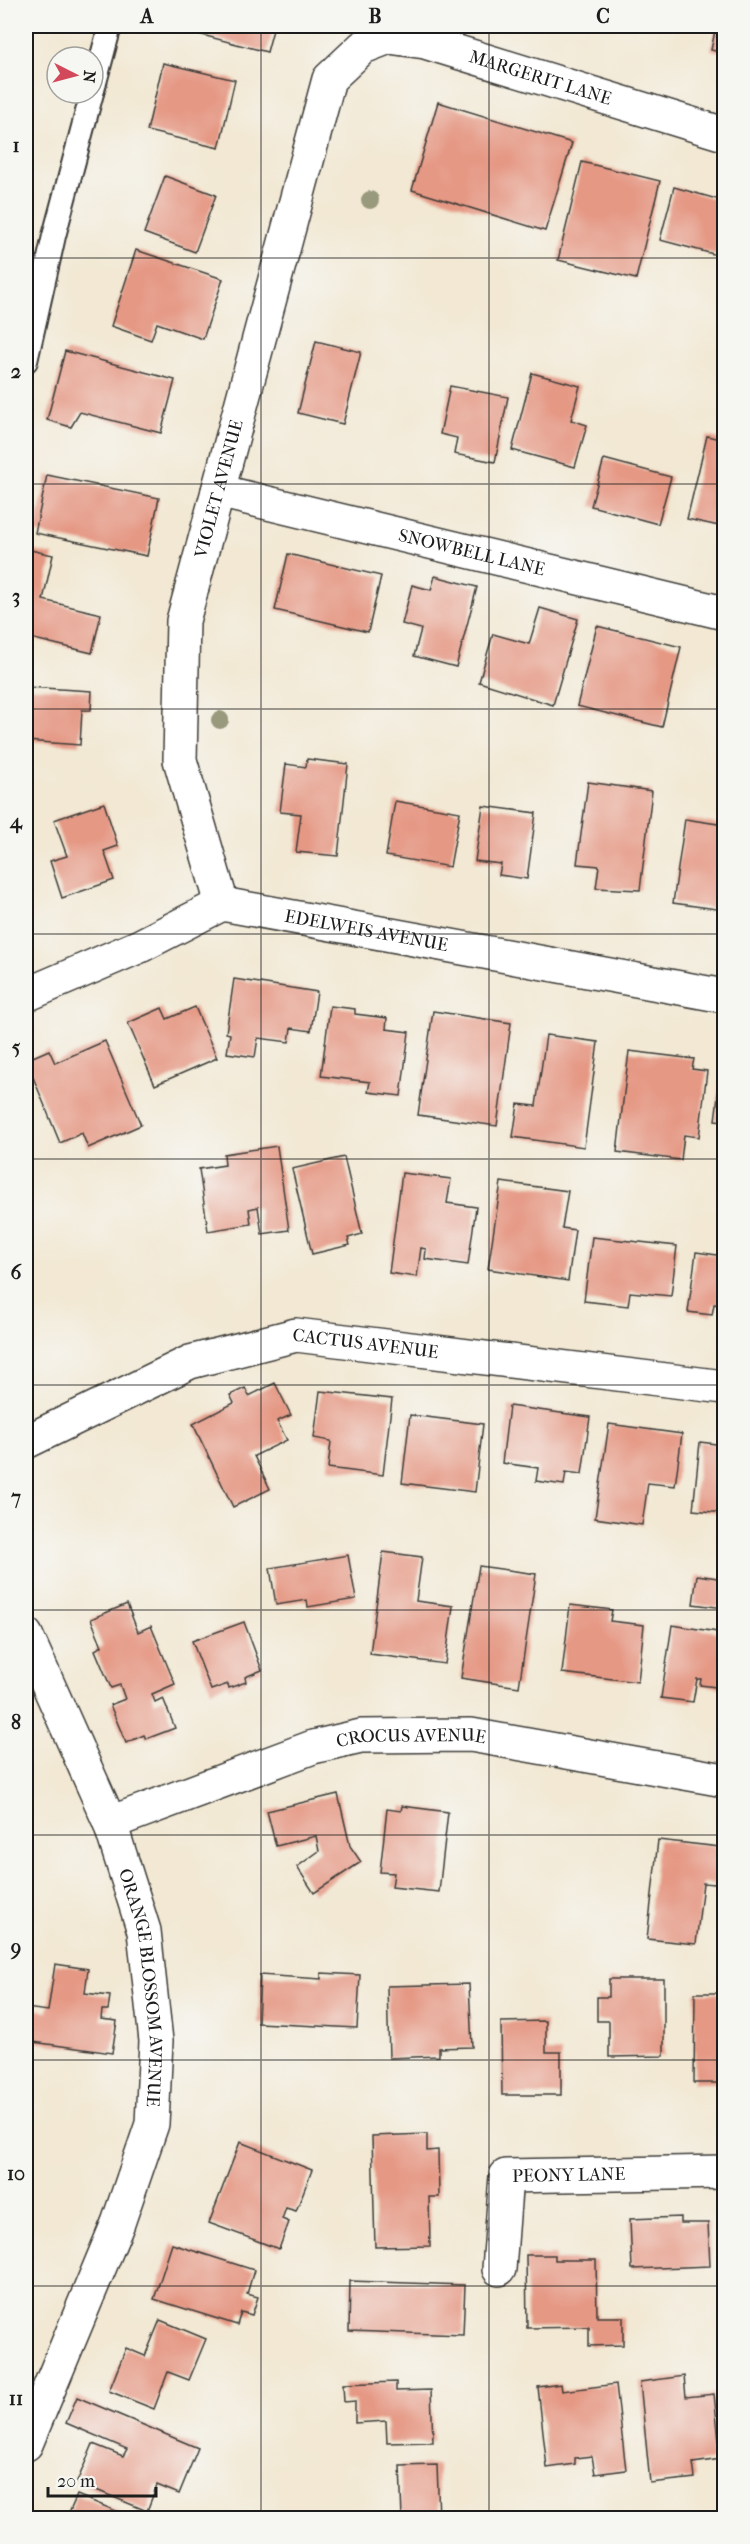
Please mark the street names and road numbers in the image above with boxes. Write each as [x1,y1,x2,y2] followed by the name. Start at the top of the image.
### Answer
[467,46,614,109] street label: MARGERIT LANE
[190,417,247,561] street label: VIOLET AVENUE
[396,524,547,580] street label: SNOWBELL LANE
[283,905,450,956] street label: EDELWEIS AVENUE
[291,1324,440,1363] street label: CACTUS AVENUE
[334,1724,488,1752] street label: CROCUS AVENUE
[114,1866,167,2107] street label: ORANGE BLOSSOM AVENUE
[512,2163,626,2186] street label: PEONY LANE

